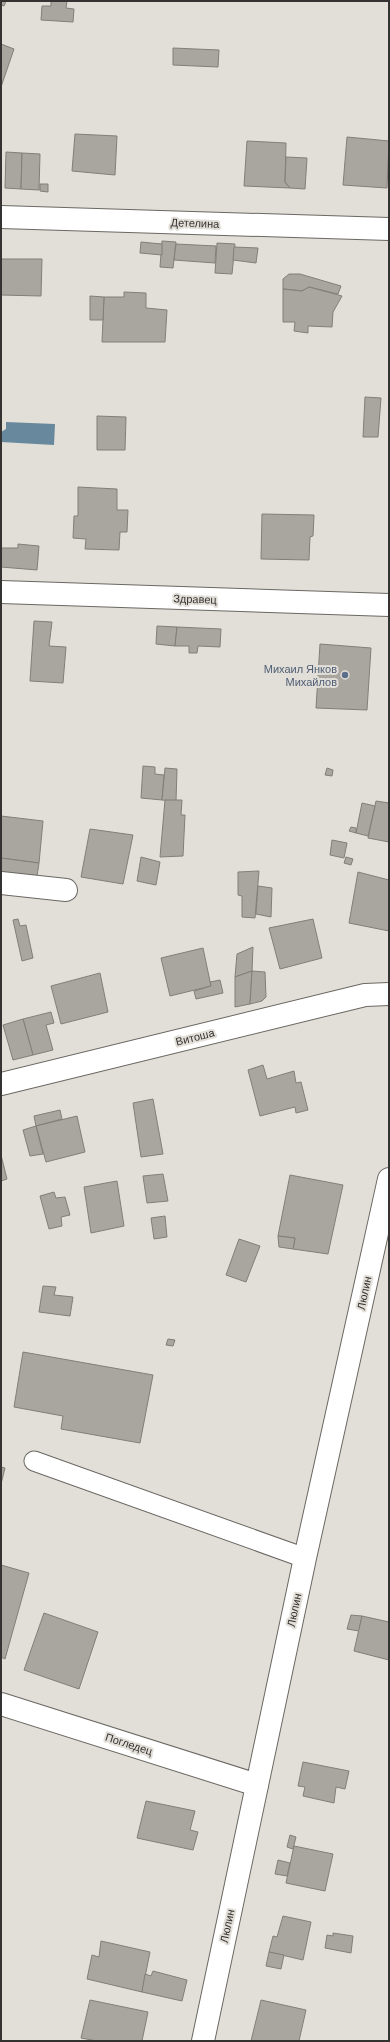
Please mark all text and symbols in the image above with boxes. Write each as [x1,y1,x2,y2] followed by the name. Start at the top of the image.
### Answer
[170,215,220,231] street label: Детелина
[173,591,218,607] street label: Здравец
[264,662,337,689] place label: Михаил Янков Михайлов
[340,670,350,680] marker: Михаил Янков Михайлов
[174,1025,217,1049] street label: Витоша
[354,1275,374,1311] street label: Люлин
[284,1592,304,1628] street label: Люлин
[104,1730,155,1758] street label: Погледец
[217,1908,237,1944] street label: Люлин

